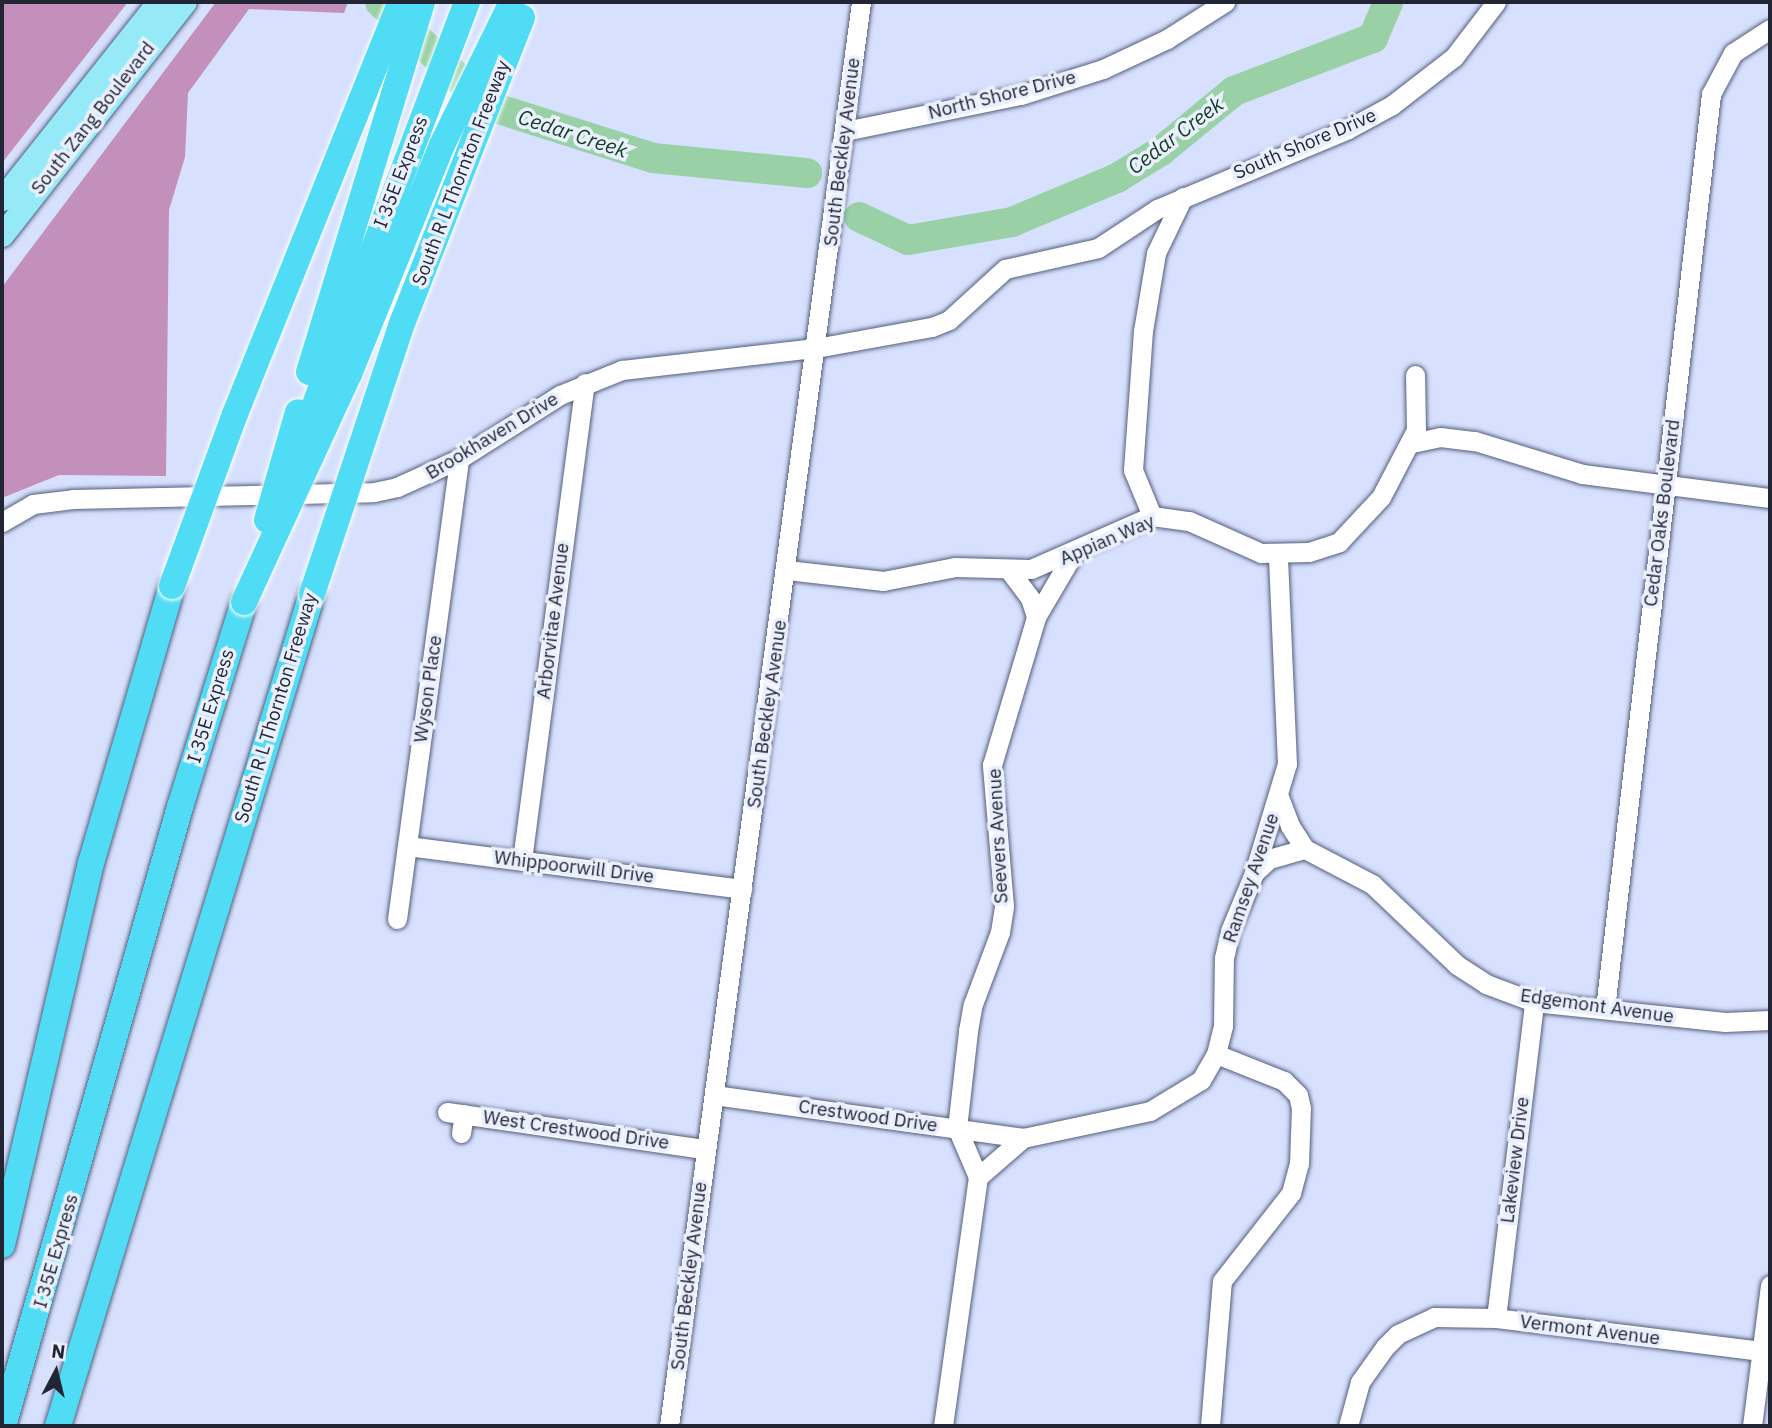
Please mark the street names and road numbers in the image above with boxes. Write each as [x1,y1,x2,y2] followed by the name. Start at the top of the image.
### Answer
[26,37,160,199] street label: South Zang Boulevard
[819,56,865,248] street label: South Beckley Avenue
[407,57,515,289] street label: South R L Thornton Freeway
[926,66,1078,124] street label: North Shore Drive
[1230,104,1380,184] street label: South Shore Drive
[369,113,433,231] street label: I 35E Express
[422,388,562,484] street label: Brookhaven Drive
[1639,418,1685,608] street label: Cedar Oaks Boulevard
[1056,510,1158,570] street label: Appian Way
[532,542,574,700] street label: Arborvitae Avenue
[230,590,322,826] street label: South R L Thornton Freeway
[743,618,791,810] street label: South Beckley Avenue
[409,634,447,744] street label: Wyson Place
[183,646,239,766] street label: I 35E Express
[983,768,1013,904] street label: Seevers Avenue
[1218,810,1284,946] street label: Ramsey Avenue
[493,846,655,888] street label: Whippoorwill Drive
[1519,984,1675,1028] street label: Edgemont Avenue
[797,1095,939,1137] street label: Crestwood Drive
[1496,1095,1534,1225] street label: Lakeview Drive
[482,1106,670,1154] street label: West Crestwood Drive
[666,1180,712,1372] street label: South Beckley Avenue
[29,1191,83,1311] street label: I 35E Express
[1519,1310,1661,1350] street label: Vermont Avenue

